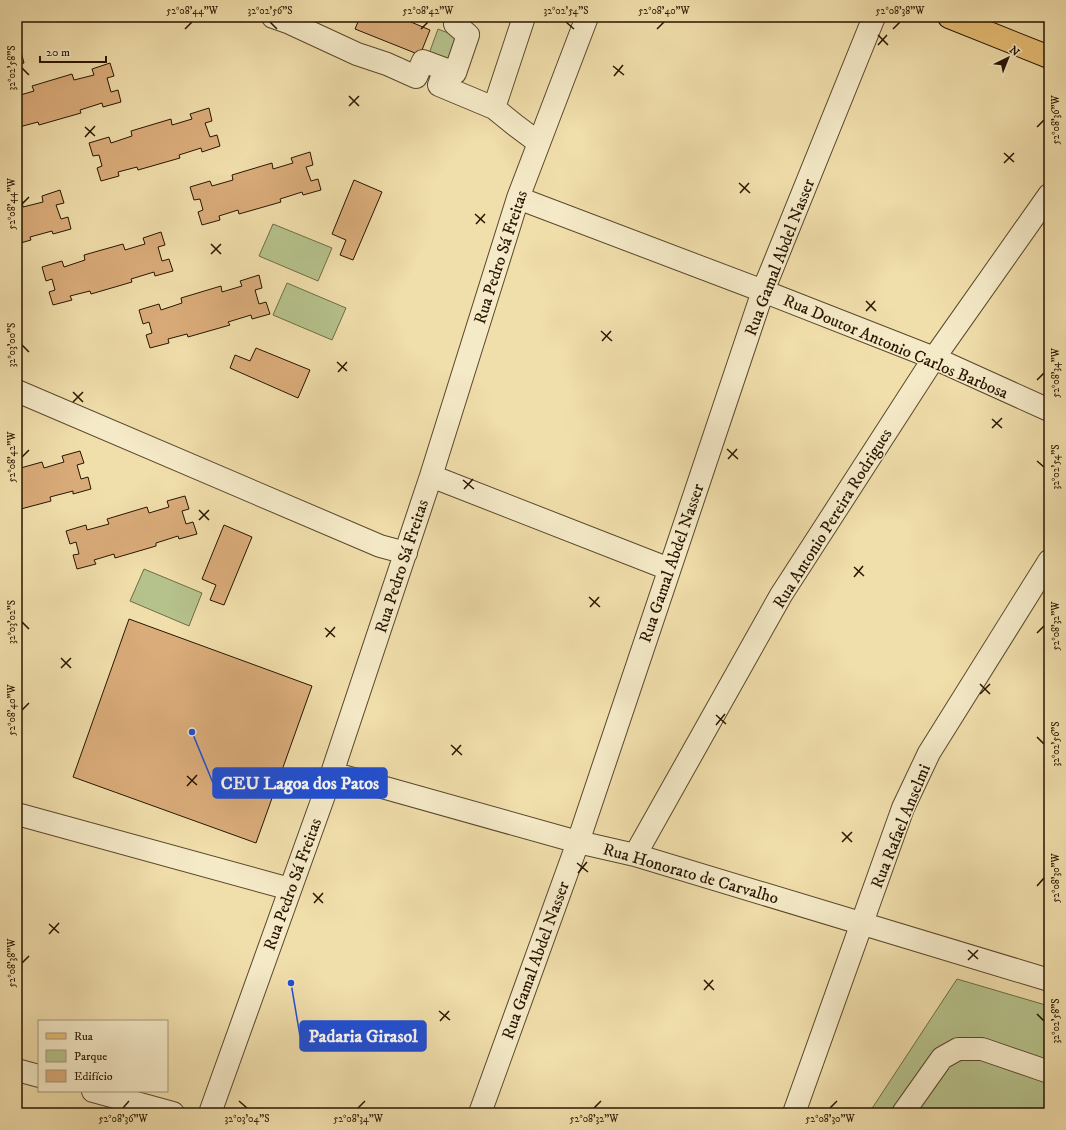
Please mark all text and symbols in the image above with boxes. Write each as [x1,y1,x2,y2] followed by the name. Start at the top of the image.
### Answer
[166,5,219,17] text: 52°08'44"W
[247,5,293,17] text: 32°02'56"S
[403,5,454,17] text: 52°08'42"W
[543,5,589,17] text: 32°02'54"S
[638,5,690,17] text: 52°08'40"W
[876,5,925,17] text: 52°08'38"W
[40,38,106,64] scale bar
[988,38,1028,78] north arrow
[1006,43,1022,60] text: N
[46,45,70,60] text: 20 m
[6,46,18,90] text: 32°02'58"S
[1050,95,1062,145] text: 52°08'36"W
[740,175,820,339] street label: Rua Gamal Abdel Nasser
[6,177,18,230] text: 52°08'44"W
[469,187,533,327] street label: Rua Pedro Sá Freitas
[780,289,1012,405] street label: Rua Doutor Antonio Carlos Barbosa
[6,323,18,367] text: 32°03'00"S
[1050,347,1062,398] text: 52°08'34"W
[768,424,898,613] street label: Rua Antonio Pereira Rodrigues
[6,431,18,482] text: 52°08'42"W
[1050,444,1062,490] text: 32°02'54"S
[634,480,710,646] street label: Rua Gamal Abdel Nasser
[370,496,434,636] street label: Rua Pedro Sá Freitas
[6,600,18,644] text: 32°03'02"S
[1050,601,1062,650] text: 52°08'32"W
[6,684,18,736] text: 52°08'40"W
[1050,721,1062,767] text: 32°02'56"S
[866,761,936,892] street label: Rua Rafael Anselmi
[213,768,387,798] callout: CEU Lagoa dos Patos
[221,773,379,795] text: CEU Lagoa dos Patos
[259,815,327,953] street label: Rua Pedro Sá Freitas
[600,838,781,910] street label: Rua Honorato de Carvalho
[1050,853,1062,903] text: 52°08'30"W
[497,878,575,1042] street label: Rua Gamal Abdel Nasser
[6,938,18,987] text: 52°08'38"W
[1050,999,1062,1043] text: 32°02'58"S
[38,1020,168,1092] legend
[300,1021,426,1051] callout: Padaria Girasol
[308,1026,418,1048] text: Padaria Girasol
[74,1029,94,1044] text: Rua
[74,1049,107,1064] text: Parque
[74,1069,113,1084] text: Edifício
[98,1113,148,1125] text: 52°08'36"W
[225,1113,269,1125] text: 32°03'04"S
[333,1113,384,1125] text: 52°08'34"W
[570,1113,619,1125] text: 52°08'32"W
[805,1113,855,1125] text: 52°08'30"W

